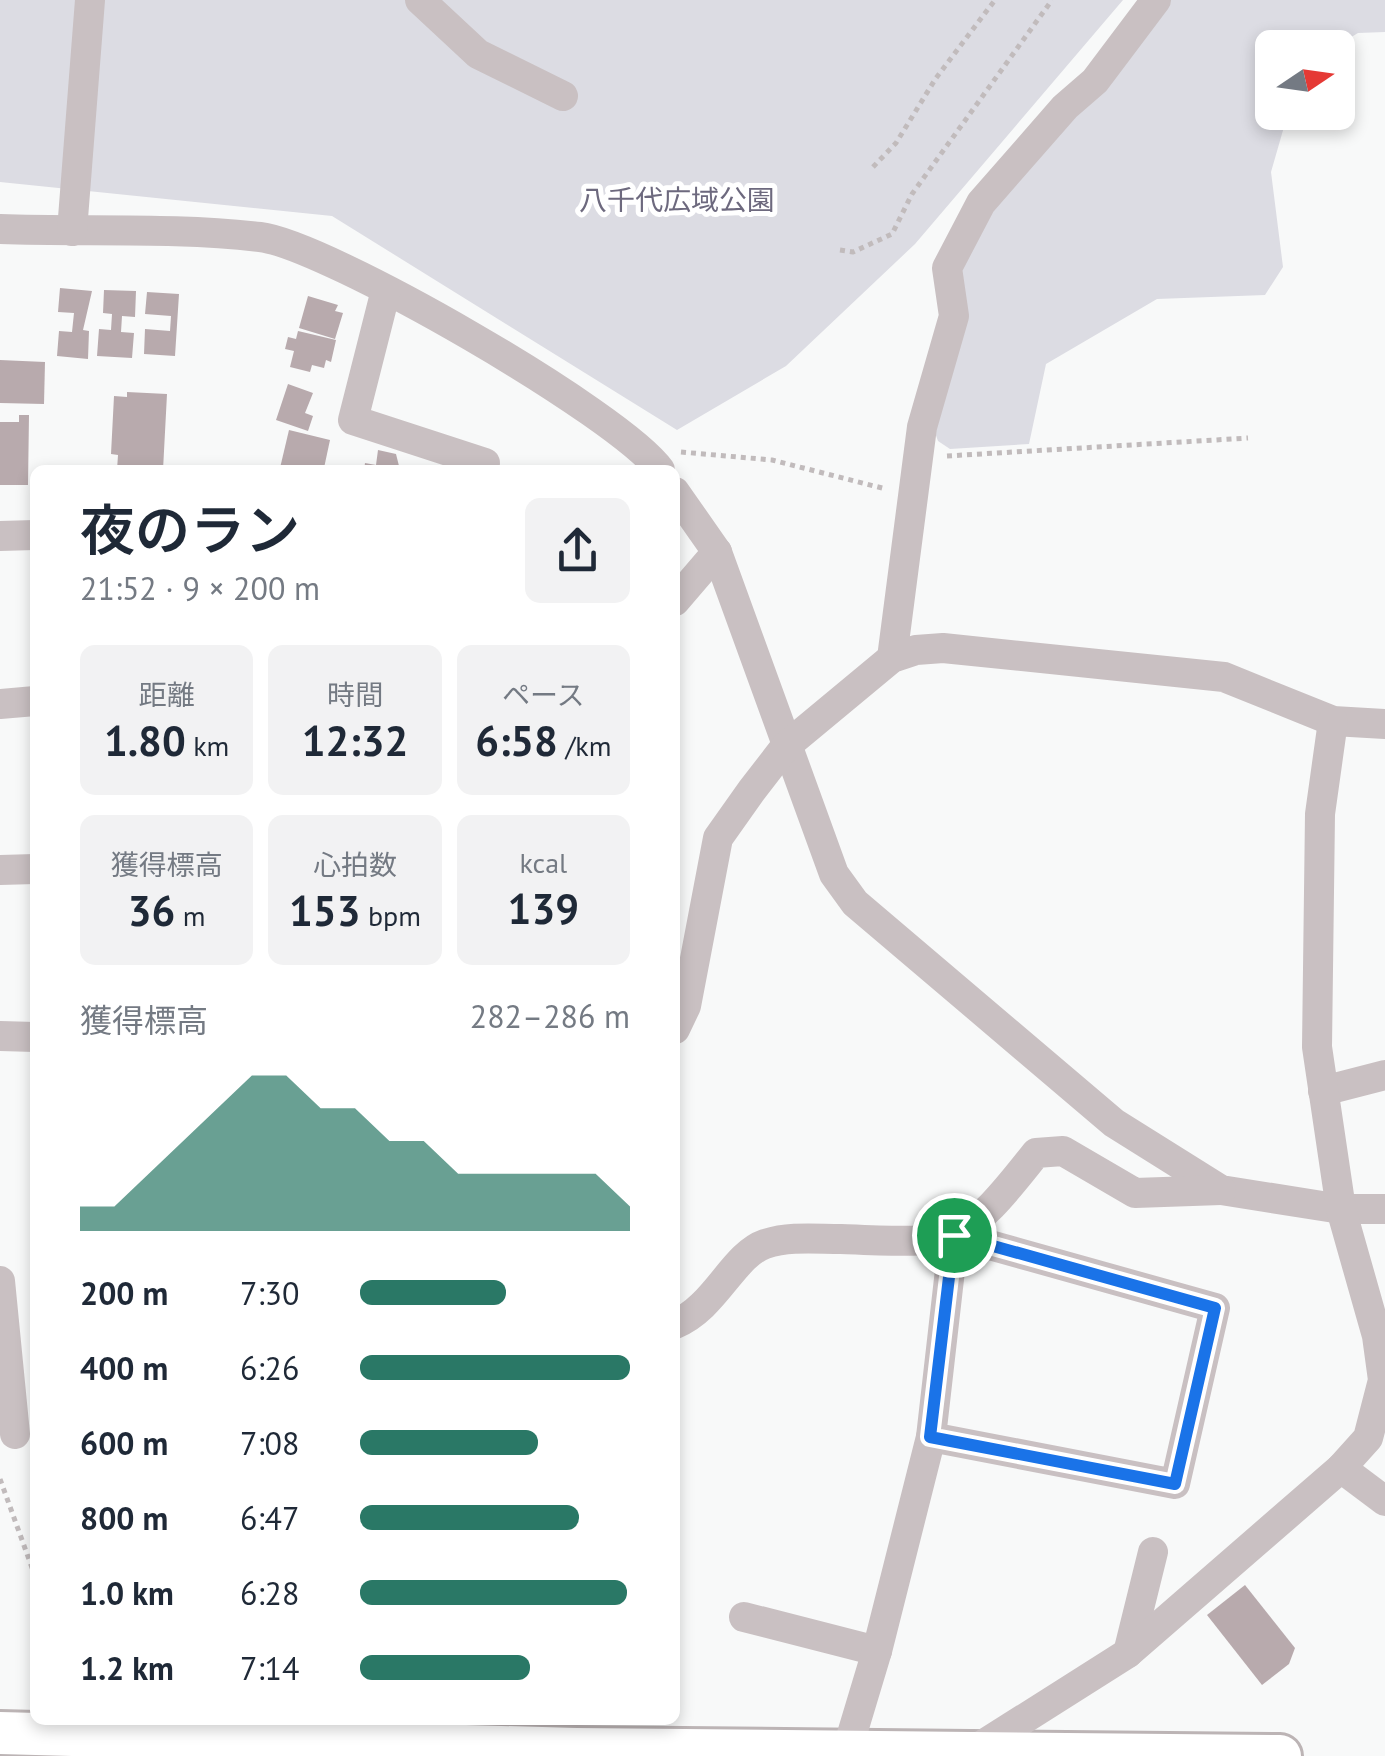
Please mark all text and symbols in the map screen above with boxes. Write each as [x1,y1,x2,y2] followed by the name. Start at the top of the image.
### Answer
[1255,30,1355,130] north arrow
[1255,30,1355,130] map controls
[579,181,775,218] park label: 八千代広域公園
[80,494,300,565] text: 夜のラン
[525,498,630,603] button: share
[80,567,320,609] text: 21:52 · 9 × 200 m
[139,676,195,713] text: 距離
[327,676,383,713] text: 時間
[502,676,585,713] text: ペース
[104,713,186,768] text: 1.80
[302,713,408,768] text: 12:32
[475,713,558,768] text: 6:58
[186,727,229,764] text: km
[558,727,611,764] text: /km
[519,844,567,881] text: kcal
[111,846,223,883] text: 獲得標高
[313,846,397,883] text: 心拍数
[508,881,579,936] text: 139
[128,883,175,938] text: 36
[289,883,360,938] text: 153
[175,897,206,934] text: m
[360,897,421,934] text: bpm
[470,995,630,1037] text: 282–286 m
[80,999,208,1041] text: 獲得標高
[912,1193,997,1278] pin
[927,1208,982,1263] icon: arrive
[80,1272,168,1314] text: 200 m
[240,1272,299,1314] text: 7:30
[80,1347,168,1389] text: 400 m
[240,1347,299,1389] text: 6:26
[80,1422,168,1464] text: 600 m
[240,1422,299,1464] text: 7:08
[80,1497,168,1539] text: 800 m
[240,1497,299,1539] text: 6:47
[80,1572,174,1614] text: 1.0 km
[240,1572,299,1614] text: 6:28
[80,1647,174,1689] text: 1.2 km
[240,1647,299,1689] text: 7:14

